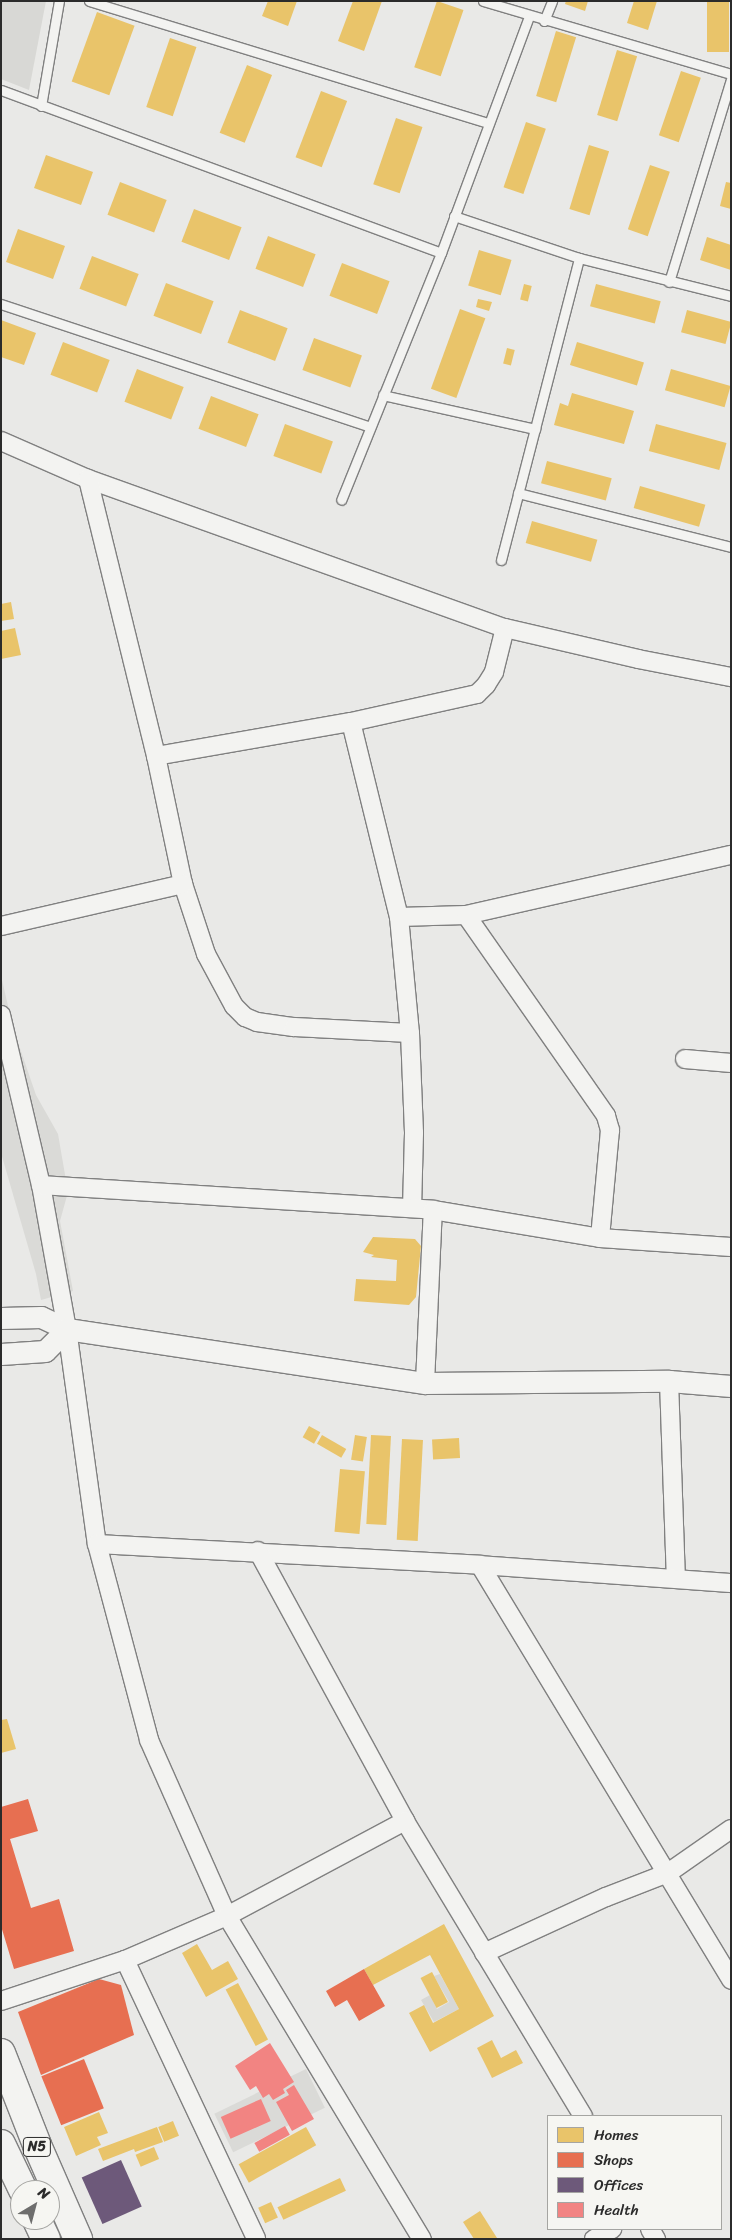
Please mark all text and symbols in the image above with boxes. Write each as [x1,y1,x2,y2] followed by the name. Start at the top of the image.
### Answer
[547,2115,722,2230] legend
[594,2122,638,2148] text: Homes
[22,2136,52,2158] road number: N5
[594,2147,633,2173] text: Shops
[594,2172,643,2198] text: Offices
[10,2180,60,2230] north arrow
[32,2181,55,2206] text: N
[594,2197,639,2223] text: Health

